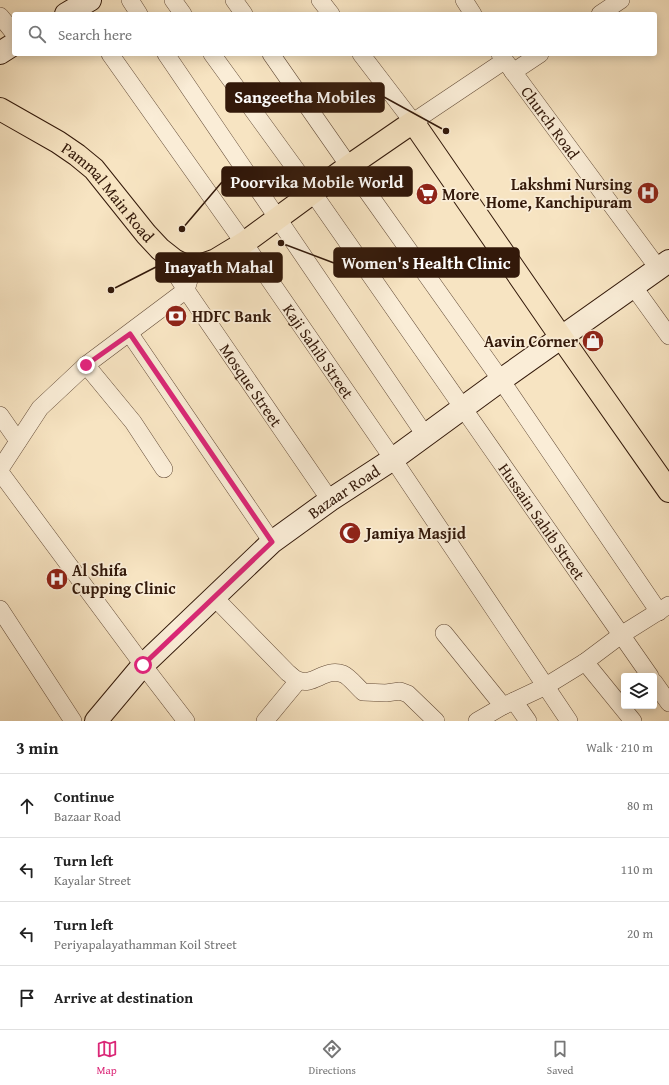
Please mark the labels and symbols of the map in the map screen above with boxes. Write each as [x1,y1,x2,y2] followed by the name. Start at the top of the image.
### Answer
[515,81,586,164] street label: Church Road
[226,83,384,112] callout: Sangeetha Mobiles
[234,84,376,109] text: Sangeetha Mobiles
[57,136,160,248] street label: Pammal Main Road
[222,167,412,196] callout: Poorvika Mobile World
[230,169,404,194] text: Poorvika Mobile World
[486,172,633,214] place label: Lakshmi Nursing Home, Kanchipuram
[635,180,661,206] hospital icon: Lakshmi Nursing Home, Kanchipuram
[414,181,440,207] supermarket icon: More
[442,182,479,206] place label: More
[334,248,519,277] callout: Women's Health Clinic
[341,250,511,275] text: Women's Health Clinic
[156,253,282,282] callout: Inayath Mahal
[164,254,274,279] text: Inayath Mahal
[277,299,360,404] street label: Kaji Sahib Street
[163,303,189,329] bank icon: HDFC Bank
[192,304,272,328] place label: HDFC Bank
[580,328,606,354] shop icon: Aavin Corner
[484,329,579,353] place label: Aavin Corner
[214,339,289,432] street label: Mosque Street
[77,356,95,374] route end
[303,458,385,524] street label: Bazaar Road
[493,458,591,585] street label: Hussain Sahib Street
[337,520,363,546] mosque icon: Jamiya Masjid
[363,521,467,545] place label: Jamiya Masjid
[72,558,176,600] place label: Al Shifa Cupping Clinic
[44,566,70,592] hospital icon: Al Shifa Cupping Clinic
[134,656,152,674] route start

